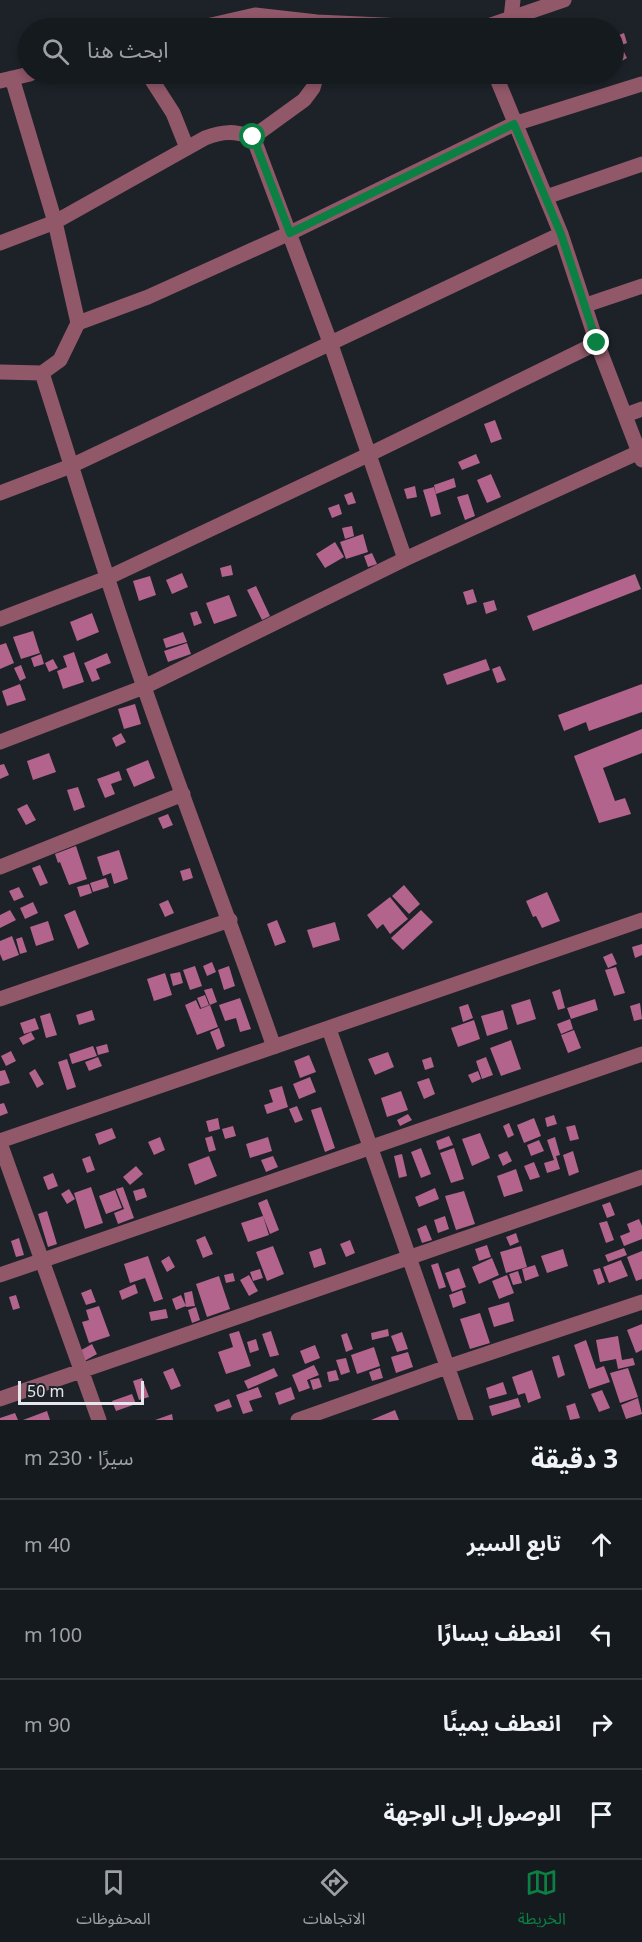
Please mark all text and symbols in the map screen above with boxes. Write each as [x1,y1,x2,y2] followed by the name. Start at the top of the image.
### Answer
[18,18,624,84] search box
[87,34,169,64] text: ابحث هنا
[39,35,72,68] icon: search
[239,123,265,149] route start
[583,329,609,355] route end
[18,1378,144,1406] scale bar
[27,1380,64,1402] text: 50 m
[531,1440,618,1476] text: 3 دقيقة
[24,1444,133,1471] text: سيرًا · 230 m
[467,1527,561,1557] text: تابع السير
[585,1528,618,1561] icon: ahead
[24,1531,71,1558] text: 40 m
[437,1617,561,1647] text: انعطف يسارًا
[585,1618,618,1651] icon: left
[24,1621,82,1648] text: 100 m
[443,1707,561,1737] text: انعطف يمينًا
[585,1708,618,1741] icon: right
[24,1711,71,1738] text: 90 m
[383,1797,561,1827] text: الوصول إلى الوجهة
[585,1798,618,1831] icon: arrive
[76,1866,150,1936] tab: المحفوظات
[303,1866,365,1936] tab: الاتجاهات
[518,1866,566,1936] tab: الخريطة

